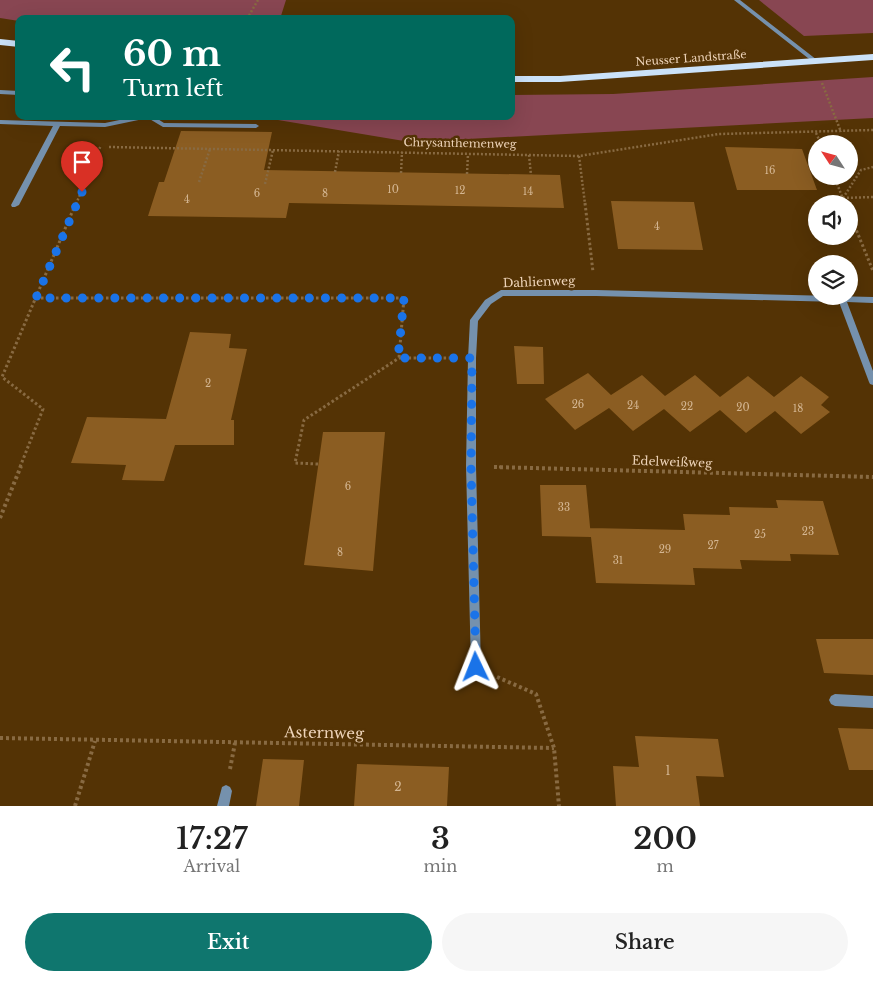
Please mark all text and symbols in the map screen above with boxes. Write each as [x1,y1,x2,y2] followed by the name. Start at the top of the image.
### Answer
[123,32,221,75] text: 60 m
[40,35,105,100] icon: left
[635,47,747,69] street label: Neusser Landstraße
[123,75,223,102] text: Turn left
[404,135,517,151] street label: Chrysanthemenweg
[808,135,858,185] north arrow
[808,135,858,305] map controls
[61,141,103,192] pin
[68,148,96,176] icon: arrive
[765,164,775,177] house number: 16
[387,183,399,196] house number: 10
[455,184,465,197] house number: 12
[523,185,533,198] house number: 14
[254,187,260,200] house number: 6
[322,187,328,200] house number: 8
[184,193,190,206] house number: 4
[808,195,858,245] button: sound
[654,220,660,233] house number: 4
[808,255,858,305] button: layers
[503,273,576,290] street label: Dahlienweg
[205,377,211,390] house number: 2
[572,398,584,411] house number: 26
[627,399,639,412] house number: 24
[681,400,693,413] house number: 22
[736,401,750,414] house number: 20
[793,402,803,415] house number: 18
[632,453,713,470] street label: Edelweißweg
[345,480,351,493] house number: 6
[558,501,570,514] house number: 33
[802,525,814,538] house number: 23
[754,528,766,541] house number: 25
[707,539,720,552] house number: 27
[659,543,671,556] house number: 29
[337,546,343,559] house number: 8
[613,554,623,567] house number: 31
[449,640,501,692] position arrow
[283,722,365,743] street label: Asternweg
[665,763,671,778] house number: 1
[394,779,402,794] house number: 2
[176,820,248,857] text: 17:27
[431,820,450,857] text: 3
[633,820,697,857] text: 200
[183,856,240,876] text: Arrival
[424,856,457,876] text: min
[657,856,674,876] text: m
[25,913,432,971] button: Exit
[442,913,848,971] button: Share

